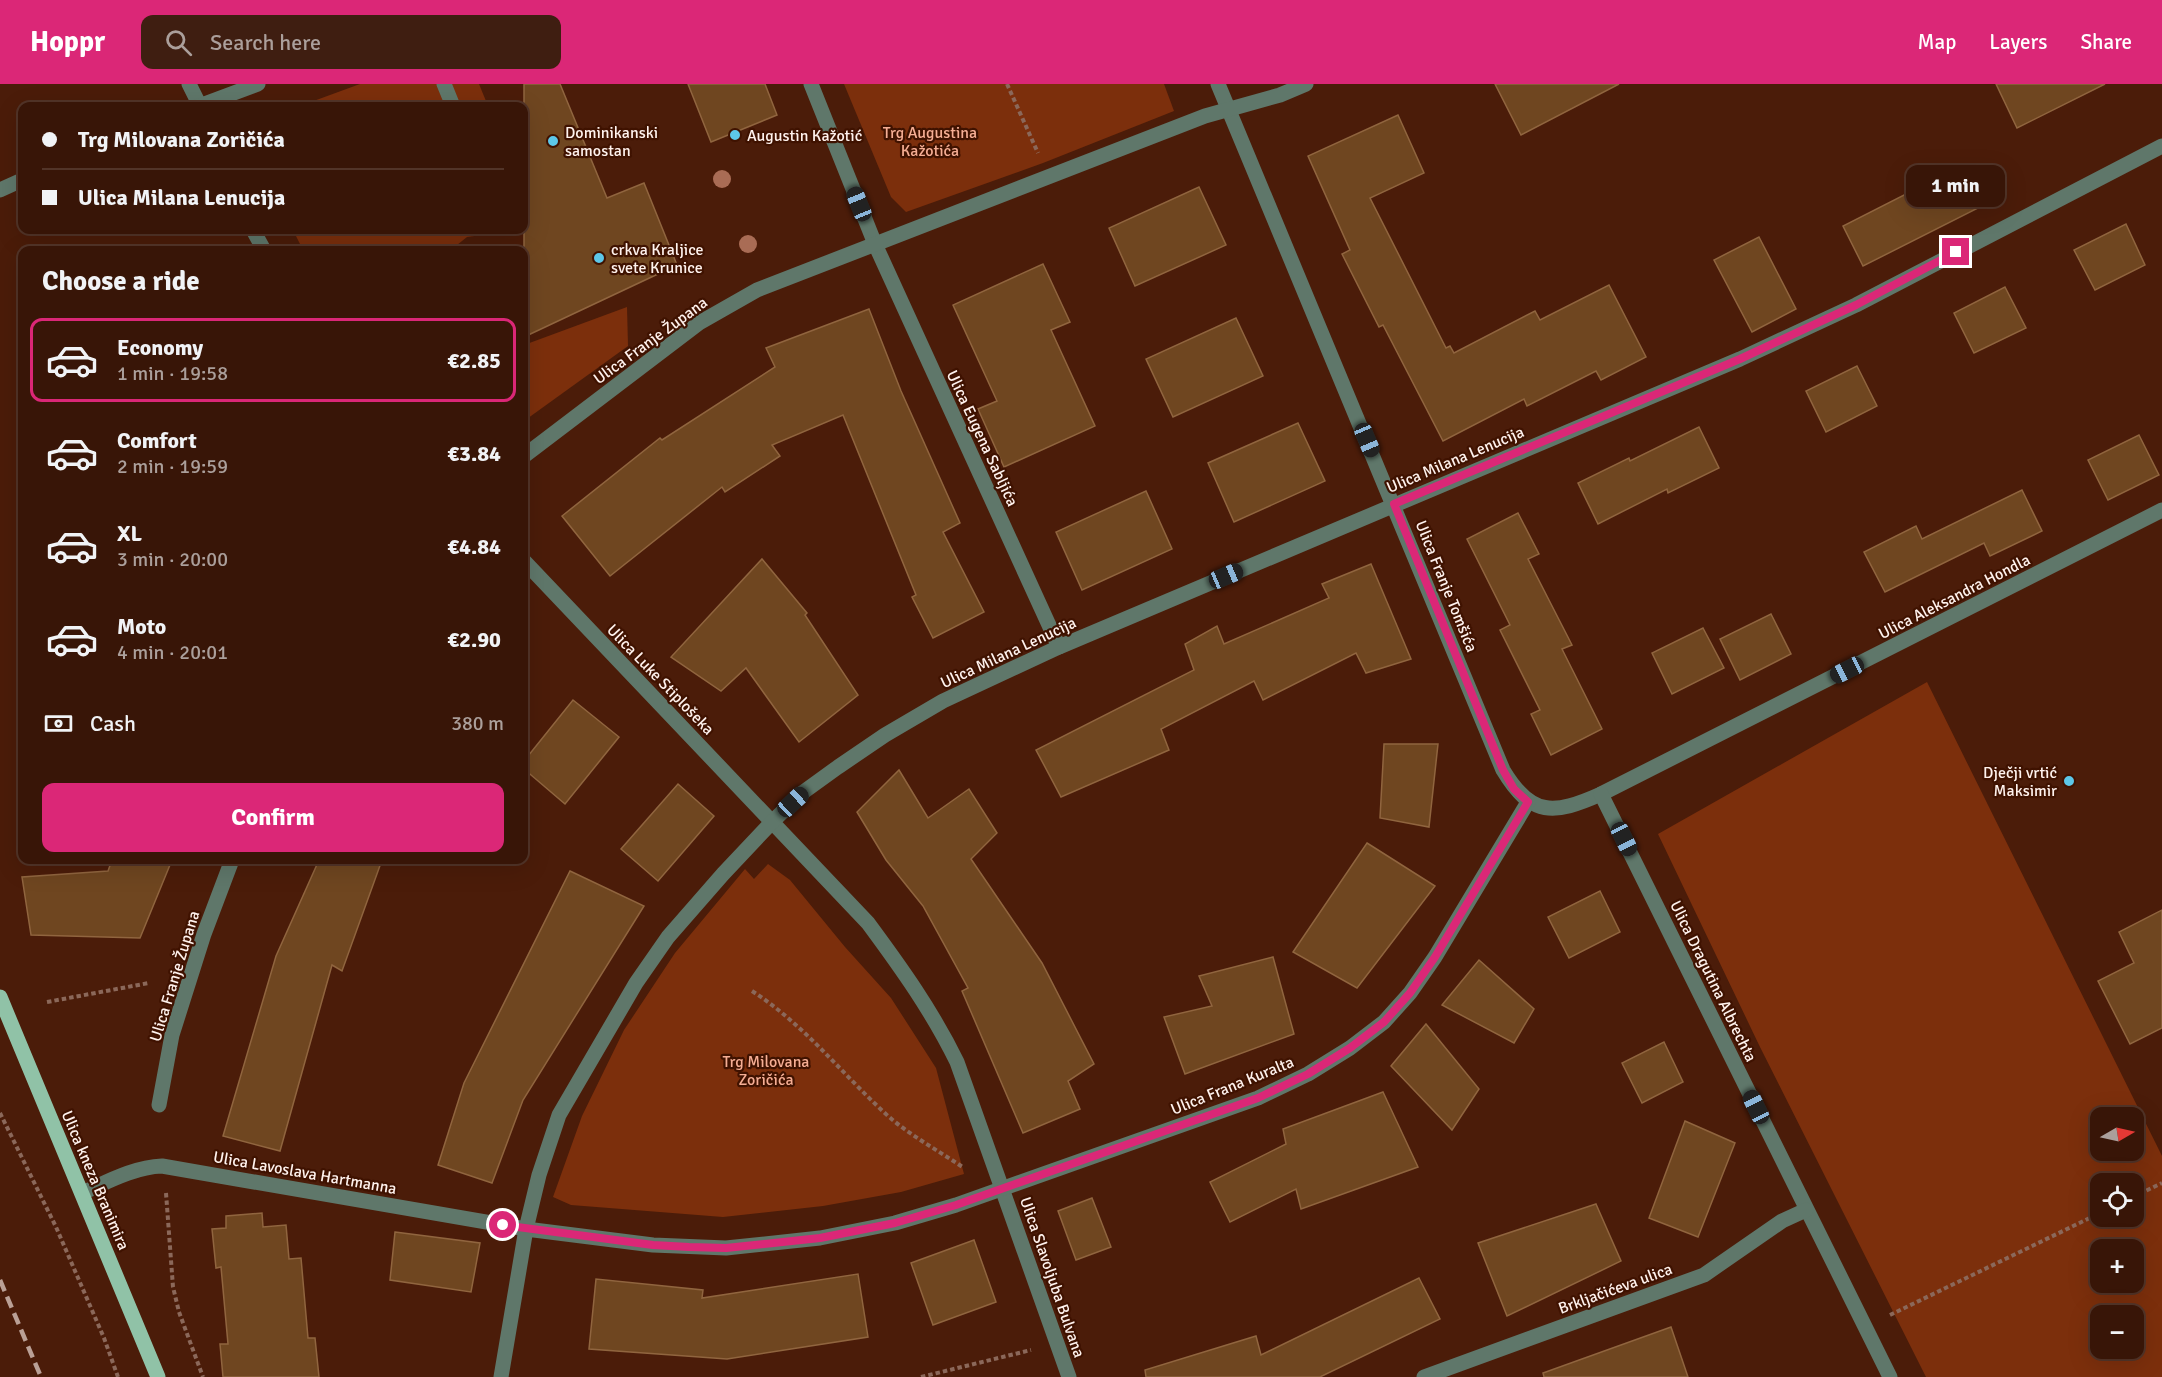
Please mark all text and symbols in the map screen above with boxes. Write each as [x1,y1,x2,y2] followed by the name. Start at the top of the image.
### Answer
[141,15,561,69] search box
[30,25,105,59] text: Hoppr
[162,26,195,59] icon: search
[210,29,321,56] text: Search here
[1918,29,1956,55] text: Map
[1989,29,2047,55] text: Layers
[2080,29,2132,55] text: Share
[565,123,658,161] place label: Dominikanski samostan
[883,123,977,161] park label: Trg Augustina Kažotića
[78,126,285,153] text: Trg Milovana Zoričića
[747,126,862,146] place label: Augustin Kažotić
[728,128,742,142] marker: Augustin Kažotić
[546,134,560,148] marker: Dominikanski samostan
[1906,165,2006,207] callout: 1 min
[1931,173,1980,198] text: 1 min
[78,184,285,211] text: Ulica Milana Lenucija
[844,184,874,224] car
[1942,238,1969,265] route end
[611,240,704,278] place label: crkva Kraljice svete Krunice
[592,251,606,265] marker: crkva Kraljice svete Krunice
[42,265,200,298] text: Choose a ride
[590,293,712,389] street label: Ulica Franje Župana
[45,333,99,387] icon: car
[117,334,203,361] text: Economy
[447,347,501,374] text: €2.85
[117,361,228,386] text: 1 min · 19:58
[942,367,1022,510] street label: Ulica Eugena Sabljića
[1352,420,1382,460] car
[1384,422,1527,498] street label: Ulica Milana Lenucija
[45,426,99,480] icon: car
[117,427,197,454] text: Comfort
[447,440,501,467] text: €3.84
[117,454,228,479] text: 2 min · 19:59
[1411,518,1482,655] street label: Ulica Franje Tomšića
[45,519,99,573] icon: car
[117,520,142,547] text: XL
[447,533,501,560] text: €4.84
[117,547,228,572] text: 3 min · 20:00
[1875,550,2034,644] street label: Ulica Aleksandra Hondla
[1206,561,1246,591] car
[45,612,99,666] icon: car
[117,613,166,640] text: Moto
[937,613,1079,693] street label: Ulica Milana Lenucija
[602,620,718,739] street label: Ulica Luke Stiplošeka
[447,626,501,653] text: €2.90
[117,640,228,665] text: 4 min · 20:01
[1827,654,1867,686] car
[42,707,75,740] icon: cash
[90,710,136,737] text: Cash
[451,711,504,736] text: 380 m
[1983,763,2057,801] place label: Dječji vrtić Maksimir
[2062,774,2076,788] marker: Dječji vrtić Maksimir
[42,783,504,852] button: Confirm
[774,783,812,821] car
[1608,819,1640,859] car
[1665,898,1761,1065] street label: Ulica Dragutina Albrechta
[145,908,204,1044] street label: Ulica Franje Župana
[723,1052,809,1090] park label: Trg Milovana Zoričića
[1168,1052,1297,1120] street label: Ulica Frana Kuralta
[1740,1087,1772,1127] car
[2090,1107,2144,1161] north arrow
[2090,1107,2144,1359] map controls
[57,1108,134,1253] street label: Ulica kneza Branimira
[212,1147,398,1199] street label: Ulica Lavoslava Hartmanna
[2090,1173,2144,1227] button: locate
[1015,1194,1089,1360] street label: Ulica Slavoljuba Bulvana
[489,1211,516,1238] route start
[2090,1239,2144,1293] button: +
[1556,1259,1675,1319] street label: Brkljačićeva ulica
[2090,1305,2144,1359] button: −

